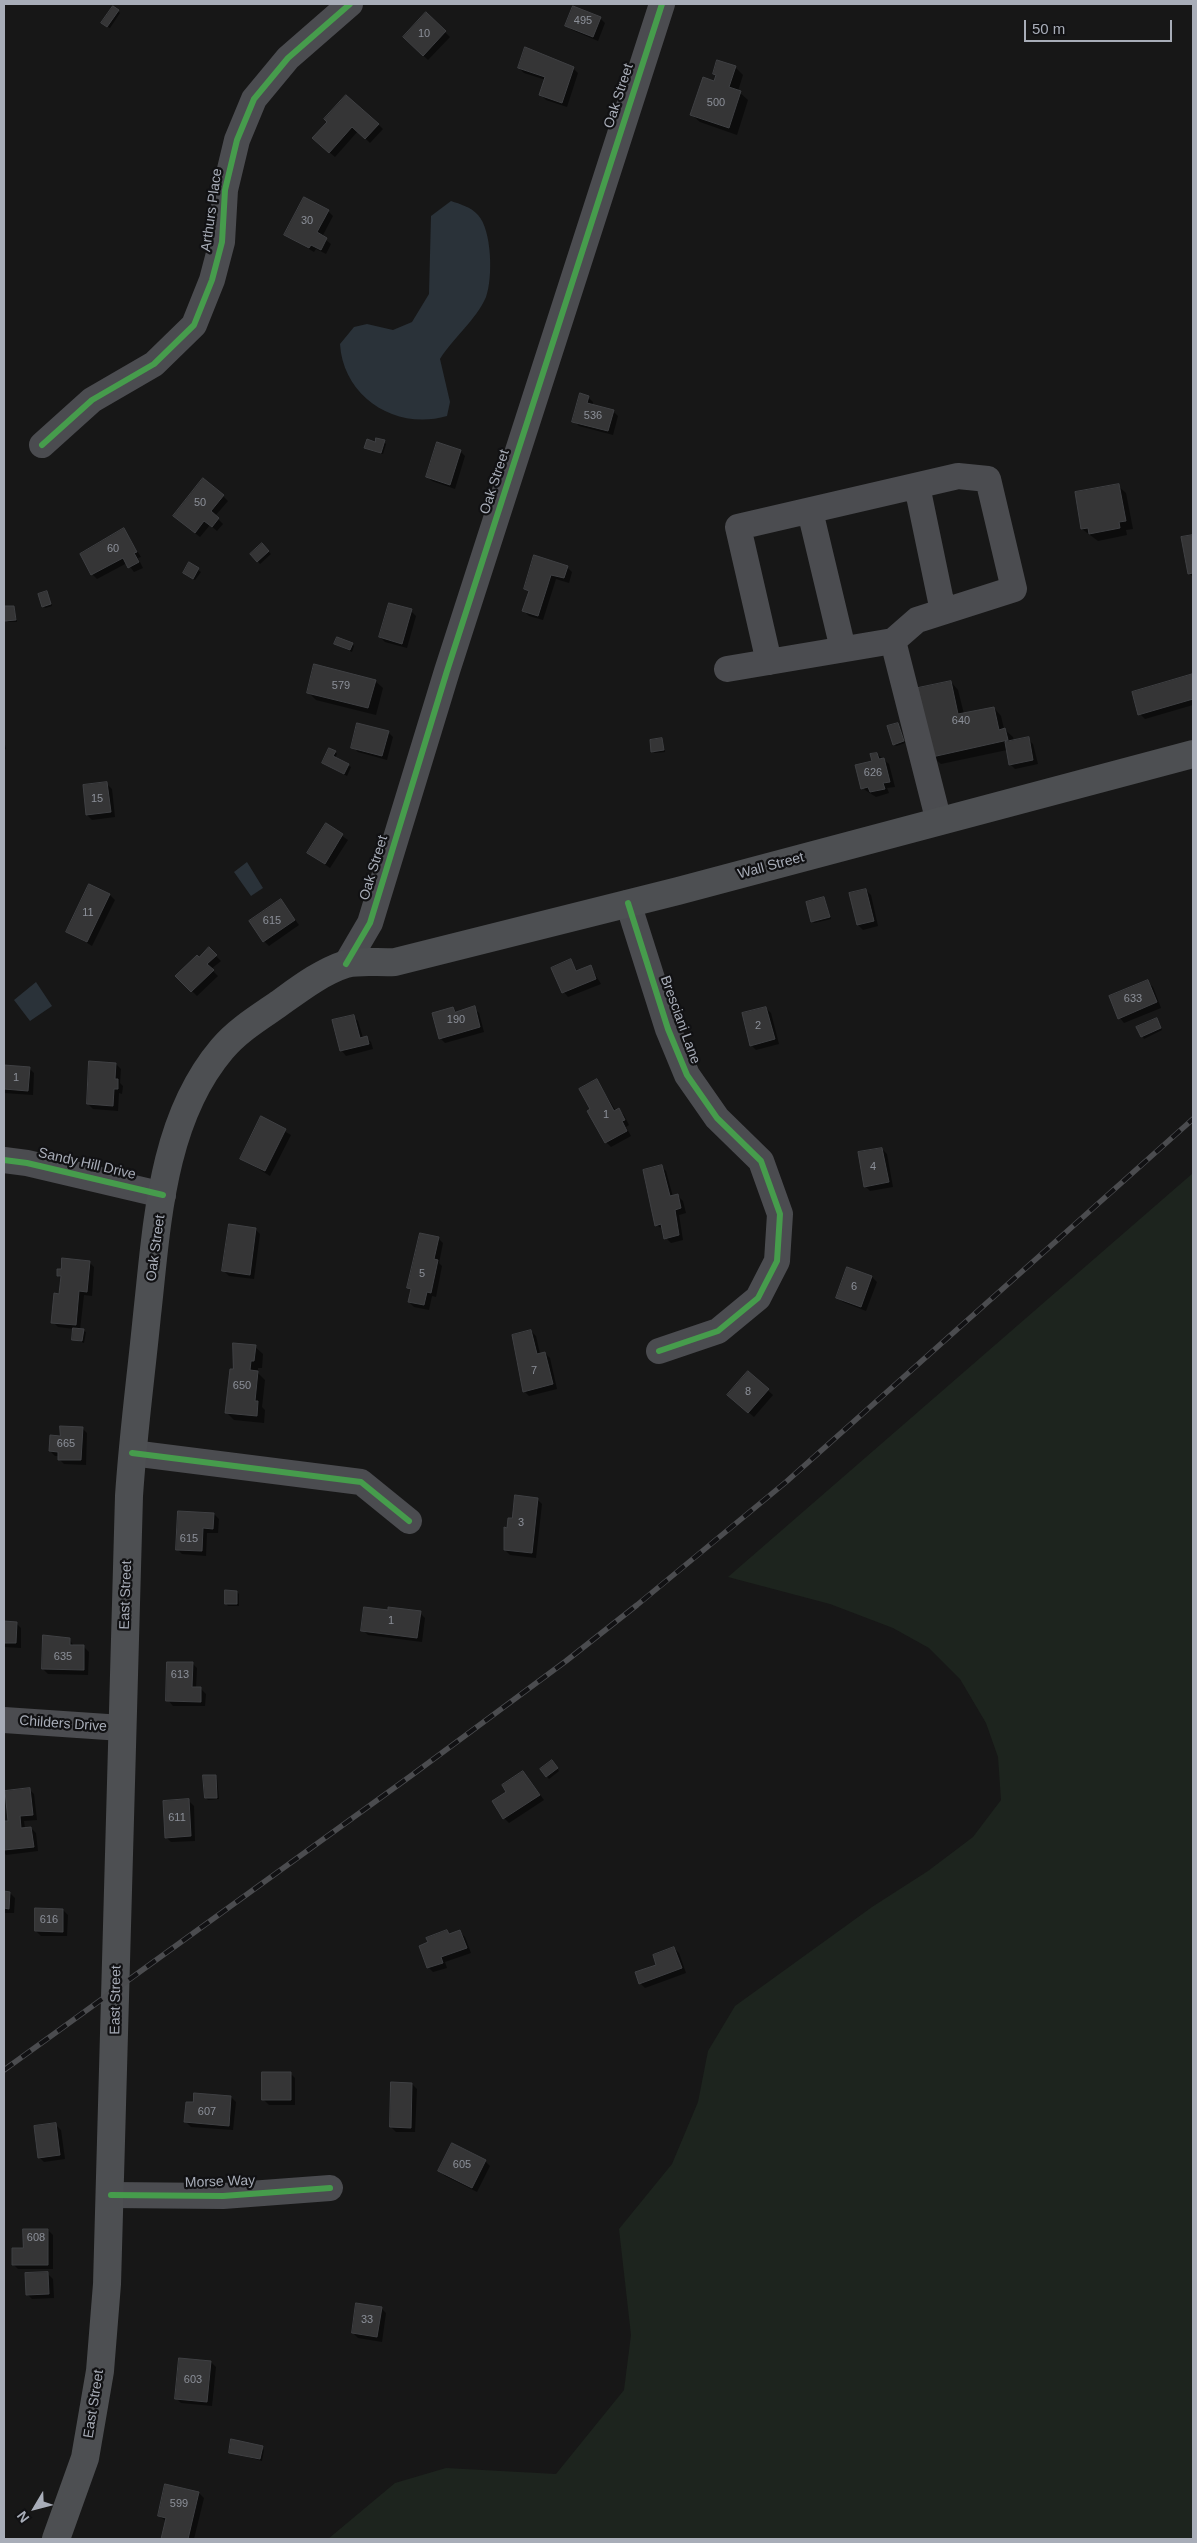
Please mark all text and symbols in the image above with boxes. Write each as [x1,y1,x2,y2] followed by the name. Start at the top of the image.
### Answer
[1027,10,1174,42] scale bar
[574,14,592,28] house number: 495
[1032,20,1065,37] text: 50 m
[418,27,430,41] house number: 10
[601,62,637,130] street label: Oak Street
[707,96,725,110] house number: 500
[198,167,226,253] street label: Arthurs Place
[301,214,313,228] house number: 30
[584,409,602,423] house number: 536
[477,448,513,516] street label: Oak Street
[194,496,206,510] house number: 50
[107,542,119,556] house number: 60
[332,679,350,693] house number: 579
[952,714,970,728] house number: 640
[864,766,882,780] house number: 626
[91,792,103,806] house number: 15
[356,834,392,902] street label: Oak Street
[736,849,806,883] street label: Wall Street
[82,906,94,920] house number: 11
[263,914,281,928] house number: 615
[656,974,704,1066] street label: Bresciani Lane
[1124,992,1142,1006] house number: 633
[447,1013,465,1027] house number: 190
[755,1019,761,1033] house number: 2
[13,1071,19,1085] house number: 1
[603,1108,609,1122] house number: 1
[37,1145,137,1183] street label: Sandy Hill Drive
[870,1160,876,1174] house number: 4
[143,1214,169,1282] street label: Oak Street
[419,1267,425,1281] house number: 5
[851,1280,857,1294] house number: 6
[531,1364,537,1378] house number: 7
[233,1379,251,1393] house number: 650
[745,1385,751,1399] house number: 8
[57,1437,75,1451] house number: 665
[518,1516,524,1530] house number: 3
[180,1532,198,1546] house number: 615
[116,1560,136,1630] street label: East Street
[388,1614,394,1628] house number: 1
[54,1650,72,1664] house number: 635
[171,1668,189,1682] house number: 613
[19,1713,107,1735] street label: Childers Drive
[168,1811,186,1825] house number: 611
[40,1913,58,1927] house number: 616
[107,1965,125,2035] street label: East Street
[198,2105,216,2119] house number: 607
[453,2158,471,2172] house number: 605
[185,2172,255,2192] street label: Morse Way
[27,2231,45,2245] house number: 608
[361,2313,373,2327] house number: 33
[80,2368,108,2440] street label: East Street
[184,2373,202,2387] house number: 603
[10,2483,60,2533] north arrow
[170,2497,188,2511] house number: 599
[14,2508,32,2526] text: N

